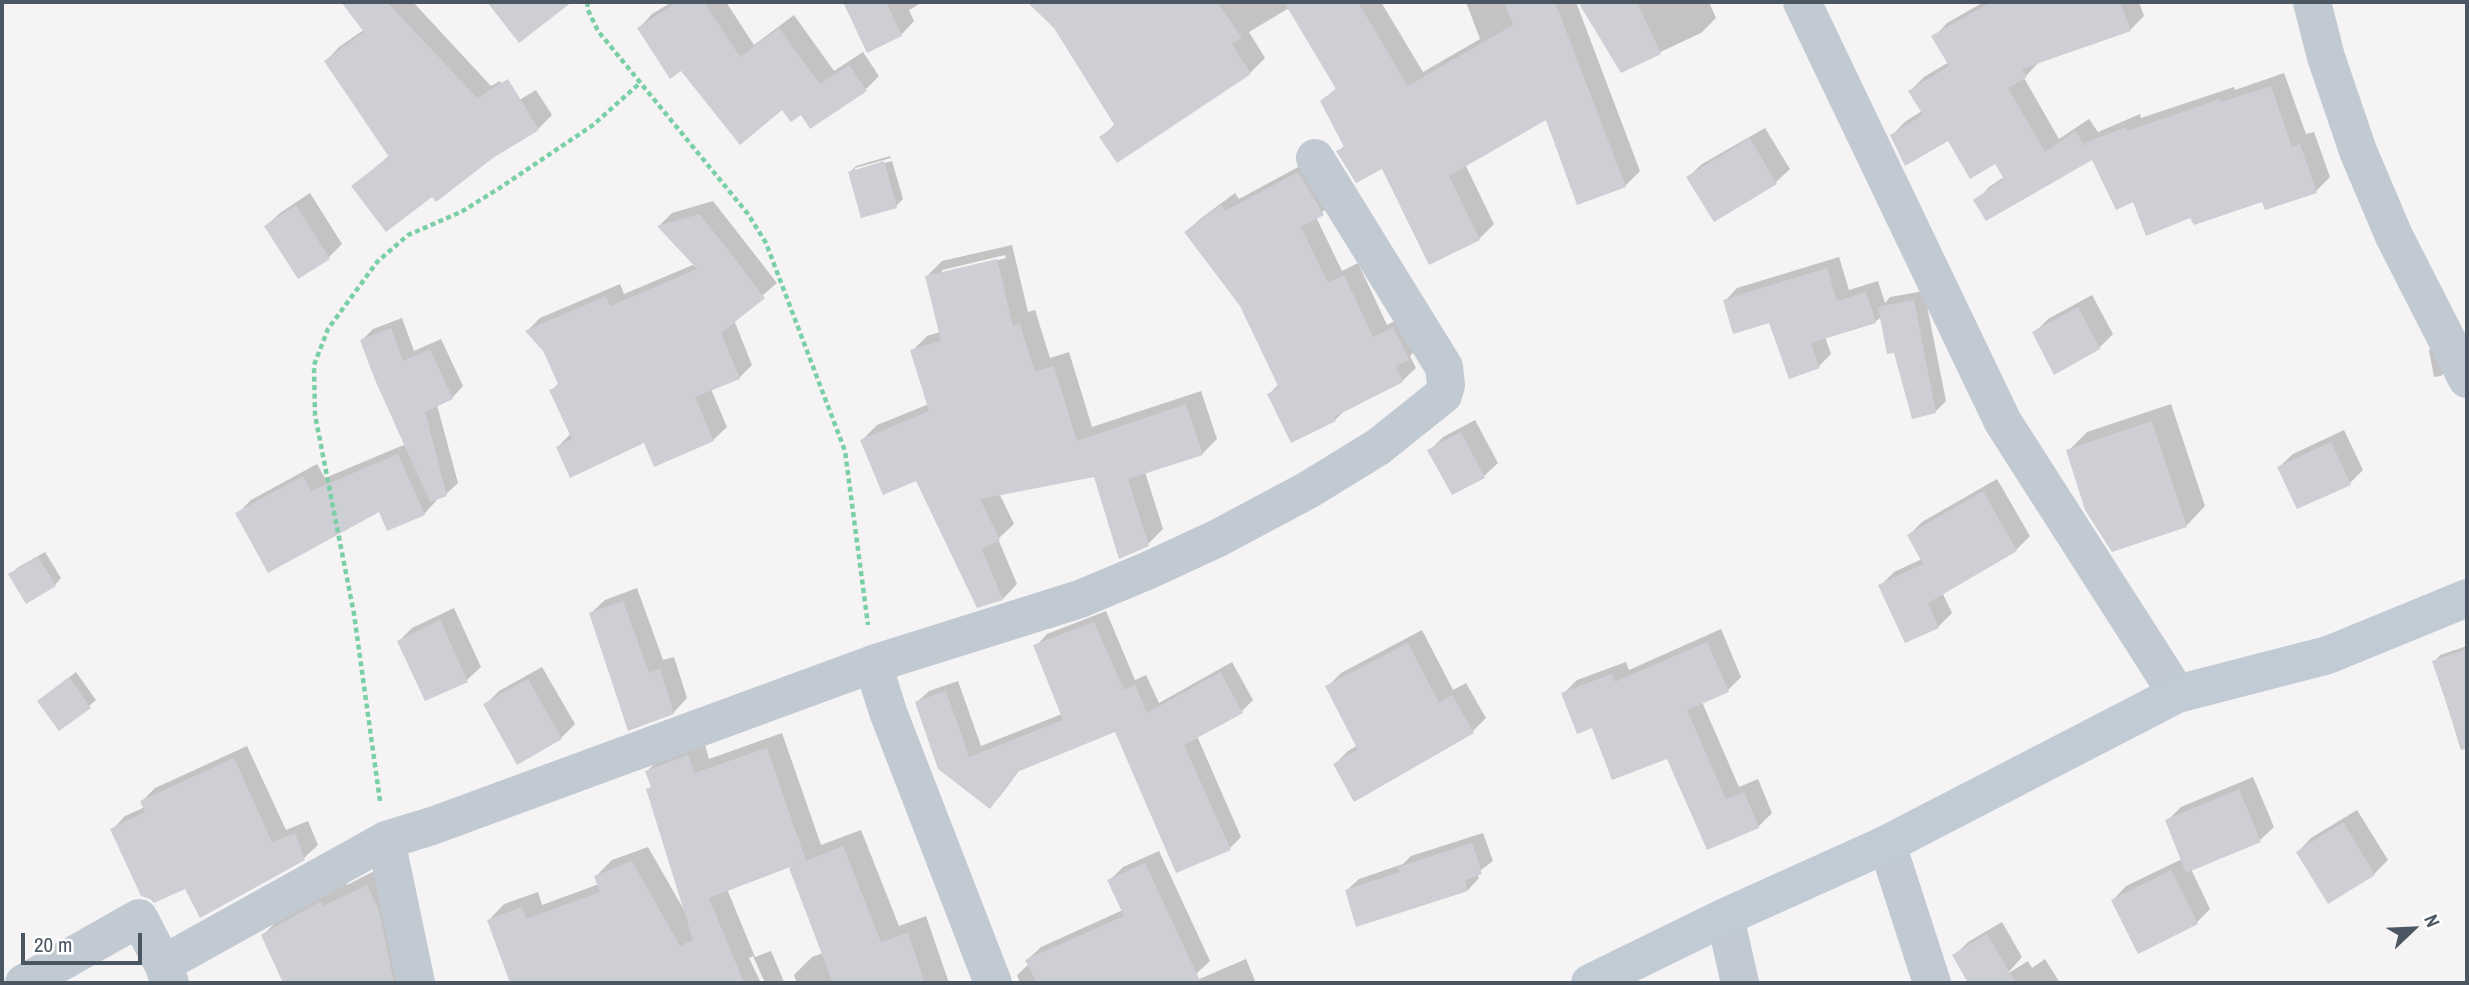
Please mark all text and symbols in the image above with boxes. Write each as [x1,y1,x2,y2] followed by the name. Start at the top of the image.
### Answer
[2378,894,2448,964] north arrow
[2418,911,2446,931] text: N
[24,918,145,962] scale bar
[34,930,72,959] text: 20 m

